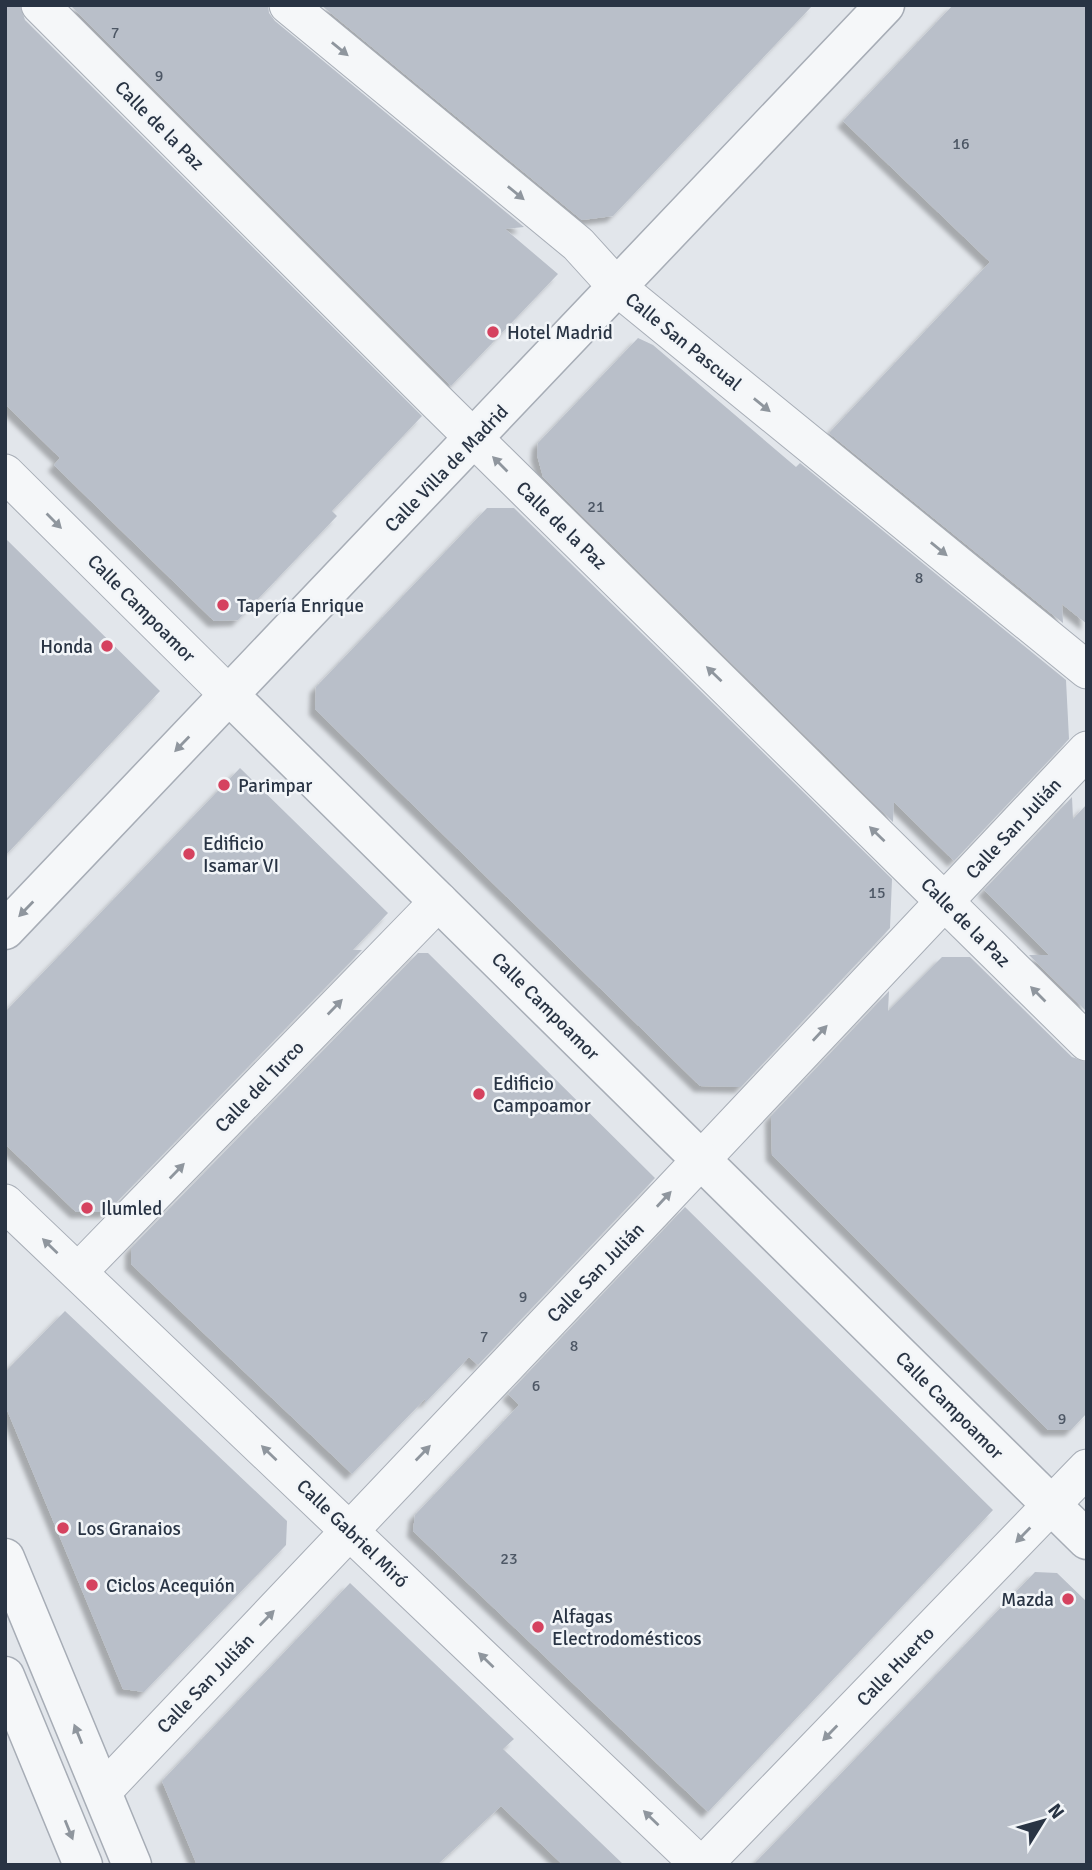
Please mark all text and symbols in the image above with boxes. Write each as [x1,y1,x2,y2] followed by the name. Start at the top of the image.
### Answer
[111,23,119,43] house number: 7
[331,41,349,56] one-way arrow
[155,66,163,86] house number: 9
[109,76,209,176] street label: Calle de la Paz
[952,134,970,154] house number: 16
[507,185,524,200] one-way arrow
[620,287,747,396] street label: Calle San Pascual
[507,321,613,345] place label: Hotel Madrid
[485,324,501,340] marker: Hotel Madrid
[754,397,771,412] one-way arrow
[380,400,514,537] street label: Calle Villa de Madrid
[491,455,508,472] one-way arrow
[511,476,612,575] street label: Calle de la Paz
[587,497,605,517] house number: 21
[45,512,62,528] one-way arrow
[930,541,947,556] one-way arrow
[82,550,200,668] street label: Calle Campoamor
[915,568,923,588] house number: 8
[237,594,364,618] place label: Tapería Enrique
[215,597,231,613] marker: Tapería Enrique
[40,635,93,659] place label: Honda
[99,638,115,654] marker: Honda
[706,667,723,683] one-way arrow
[175,735,191,752] one-way arrow
[961,773,1067,884] street label: Calle San Julián
[238,774,312,798] place label: Parimpar
[216,777,232,793] marker: Parimpar
[869,826,885,843] one-way arrow
[203,832,279,878] place label: Edificio Isamar VI
[181,846,197,862] marker: Edificio Isamar VI
[915,873,1015,973] street label: Calle de la Paz
[868,883,886,903] house number: 15
[18,900,34,917] one-way arrow
[486,948,604,1066] street label: Calle Campoamor
[1031,986,1047,1003] one-way arrow
[327,999,343,1016] one-way arrow
[812,1025,828,1042] one-way arrow
[210,1036,310,1138] street label: Calle del Turco
[493,1072,591,1118] place label: Edificio Campoamor
[471,1086,487,1102] marker: Edificio Campoamor
[169,1162,186,1179] one-way arrow
[656,1191,672,1208] one-way arrow
[101,1197,162,1221] place label: Ilumled
[79,1200,95,1216] marker: Ilumled
[542,1218,649,1328] street label: Calle San Julián
[42,1238,59,1254] one-way arrow
[519,1287,527,1307] house number: 9
[480,1327,488,1347] house number: 7
[570,1336,578,1356] house number: 8
[890,1347,1008,1465] street label: Calle Campoamor
[532,1376,540,1396] house number: 6
[1058,1409,1066,1429] house number: 9
[260,1444,277,1461] one-way arrow
[415,1445,431,1462] one-way arrow
[291,1474,413,1593] street label: Calle Gabriel Miró
[77,1517,181,1541] place label: Los Granaios
[55,1520,71,1536] marker: Los Granaios
[1014,1526,1031,1543] one-way arrow
[500,1549,518,1569] house number: 23
[106,1574,235,1598] place label: Ciclos Acequión
[84,1577,100,1593] marker: Ciclos Acequión
[1001,1588,1054,1612] place label: Mazda
[1060,1591,1076,1607] marker: Mazda
[552,1605,702,1651] place label: Alfagas Electrodomésticos
[258,1610,274,1627] one-way arrow
[530,1619,546,1635] marker: Alfagas Electrodomésticos
[852,1622,940,1712] street label: Calle Huerto
[152,1629,259,1739] street label: Calle San Julián
[478,1652,495,1669] one-way arrow
[72,1723,83,1744] one-way arrow
[822,1725,839,1742] one-way arrow
[1008,1786,1078,1856] north arrow
[1042,1799,1069,1824] text: N
[643,1810,660,1826] one-way arrow
[63,1819,74,1840] one-way arrow

